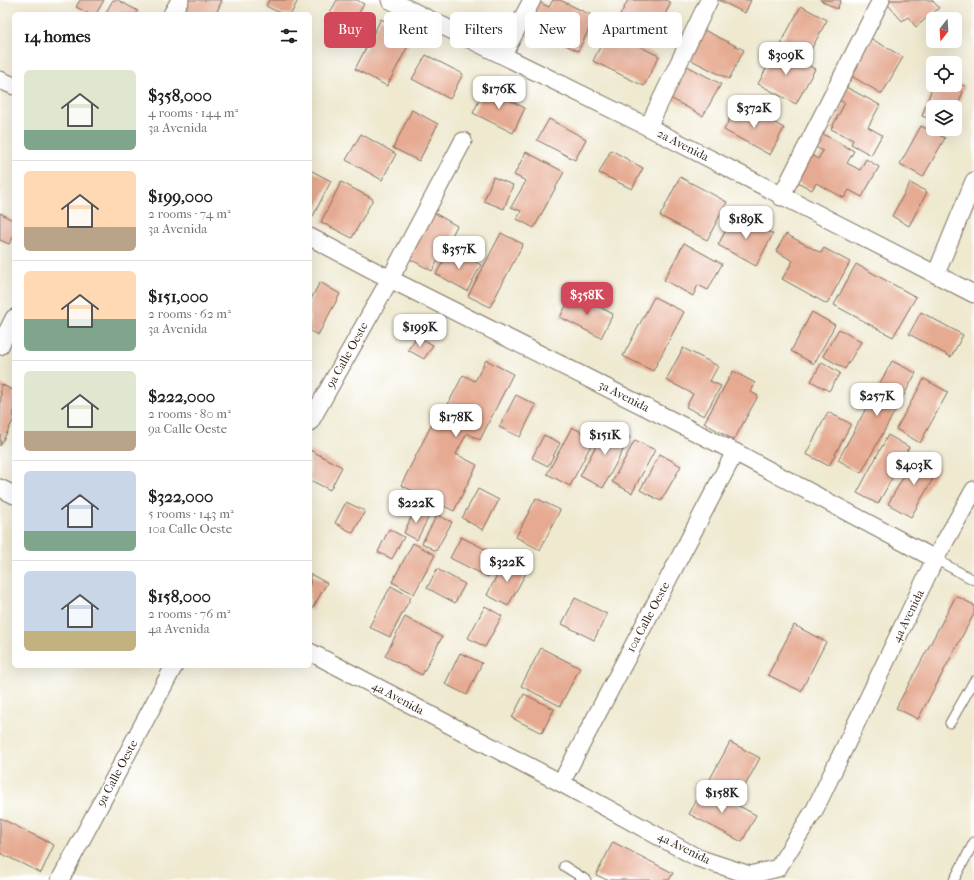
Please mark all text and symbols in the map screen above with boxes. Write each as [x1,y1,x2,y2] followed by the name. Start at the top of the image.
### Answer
[324,12,376,48] chip: Buy
[384,12,442,48] chip: Rent
[450,12,517,48] chip: Filters
[525,12,580,48] chip: New
[588,12,682,48] chip: Apartment
[926,12,962,48] north arrow
[926,12,962,136] map controls
[278,25,300,47] icon: filters
[24,26,91,46] text: 14 homes
[758,42,814,76] pin: $309K
[768,47,804,62] text: $309K
[926,56,962,92] button: locate
[471,76,527,110] pin: $176K
[482,81,516,96] text: $176K
[148,85,212,105] text: $358,000
[56,86,104,134] icon: home
[726,95,782,129] pin: $372K
[737,100,771,115] text: $372K
[926,100,962,136] button: layers
[148,105,238,120] text: 4 rooms · 144 m²
[148,120,207,135] text: 3a Avenida
[655,126,712,164] street label: 2a Avenida
[148,186,213,206] text: $199,000
[56,187,104,235] icon: home
[148,206,231,221] text: 2 rooms · 74 m²
[718,206,774,240] pin: $189K
[729,211,763,226] text: $189K
[148,221,207,236] text: 3a Avenida
[431,236,487,270] pin: $357K
[442,241,476,256] text: $357K
[559,282,615,316] pin: $358K
[148,286,208,306] text: $151,000
[56,287,104,335] icon: home
[570,287,604,302] text: $358K
[148,306,231,321] text: 2 rooms · 62 m²
[392,314,448,348] pin: $199K
[403,319,437,334] text: $199K
[323,320,371,390] street label: 9a Calle Oeste
[148,321,207,336] text: 3a Avenida
[596,377,652,415] street label: 3a Avenida
[849,383,905,417] pin: $257K
[148,386,215,406] text: $222,000
[56,387,104,435] icon: home
[859,388,895,403] text: $257K
[428,404,484,438] pin: $178K
[148,406,231,421] text: 2 rooms · 80 m²
[439,409,473,424] text: $178K
[148,421,227,436] text: 9a Calle Oeste
[577,422,633,456] pin: $151K
[589,427,621,442] text: $151K
[886,452,942,486] pin: $403K
[896,457,932,472] text: $403K
[148,486,213,506] text: $322,000
[56,487,104,535] icon: home
[388,490,444,524] pin: $222K
[398,495,434,510] text: $222K
[148,506,234,521] text: 5 rooms · 143 m²
[148,521,232,536] text: 10a Calle Oeste
[479,549,535,583] pin: $322K
[489,554,525,569] text: $322K
[624,579,672,655] street label: 10a Calle Oeste
[148,586,211,606] text: $158,000
[56,587,104,635] icon: home
[889,587,927,645] street label: 4a Avenida
[148,606,230,621] text: 2 rooms · 76 m²
[148,621,210,636] text: 4a Avenida
[370,678,427,718] street label: 4a Avenida
[94,737,140,809] street label: 9a Calle Oeste
[694,780,750,814] pin: $158K
[705,785,739,800] text: $158K
[655,829,713,867] street label: 4a Avenida

